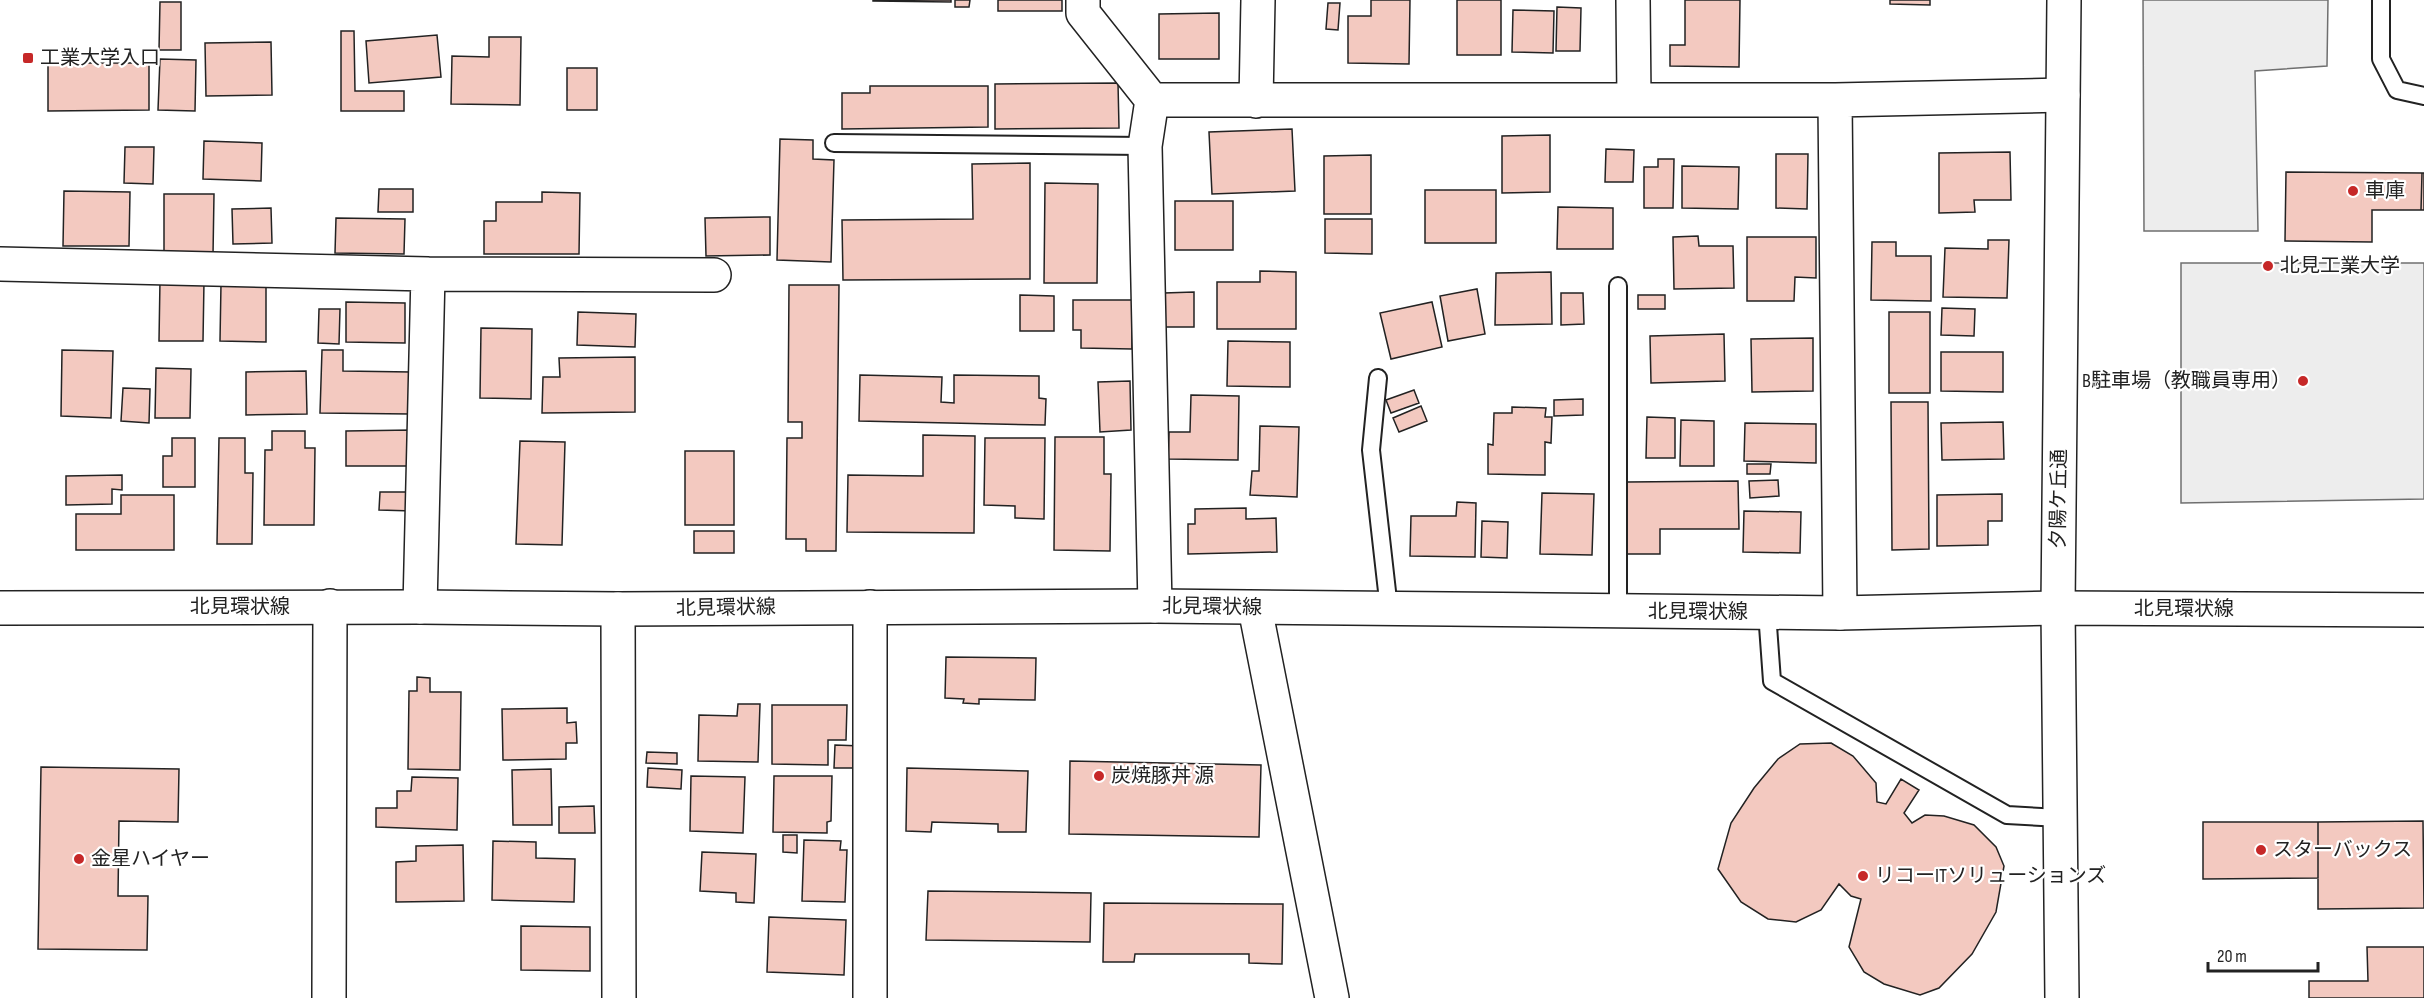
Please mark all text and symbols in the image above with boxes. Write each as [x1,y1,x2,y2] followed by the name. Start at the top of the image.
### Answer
[40,46,160,70] place label: 工業大学入口
[21,51,35,65] marker: 工業大学入口
[2365,179,2405,203] place label: 車庫
[2346,184,2360,198] marker: 車庫
[2280,254,2400,278] place label: 北見工業大学
[2261,259,2275,273] marker: 北見工業大学
[2082,369,2291,393] place label: B駐車場（教職員専用）
[2296,374,2310,388] marker: B駐車場（教職員専用）
[2046,449,2072,549] street label: 夕陽ケ丘通
[1162,594,1262,620] street label: 北見環状線
[190,595,290,619] street label: 北見環状線
[676,595,776,621] street label: 北見環状線
[2134,597,2234,621] street label: 北見環状線
[1648,600,1748,624] street label: 北見環状線
[1111,764,1214,788] place label: 炭焼豚丼 源
[1092,769,1106,783] marker: 炭焼豚丼 源
[2273,838,2412,862] place label: スターバックス
[2254,843,2268,857] marker: スターバックス
[91,847,210,871] place label: 金星ハイヤー
[72,852,86,866] marker: 金星ハイヤー
[1875,864,2106,888] place label: リコーITソリューションズ
[1856,869,1870,883] marker: リコーITソリューションズ
[2208,935,2318,973] scale bar
[2217,946,2247,967] text: 20 m

